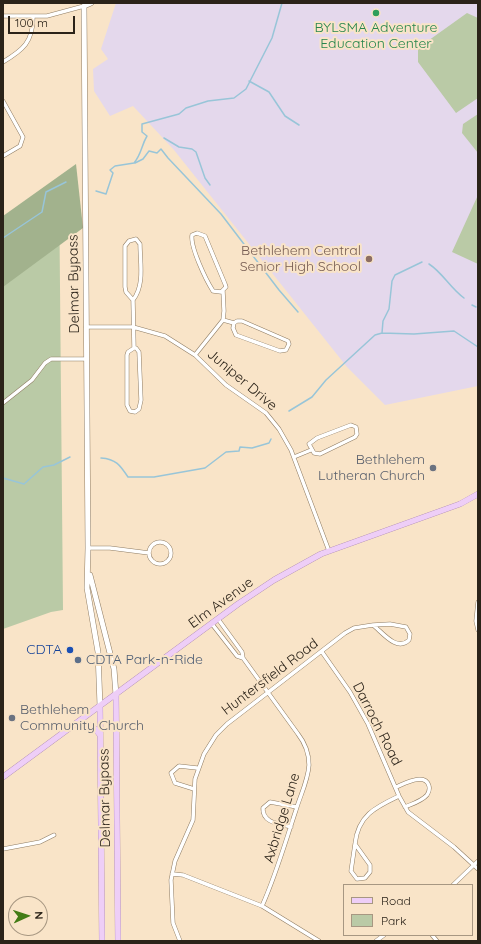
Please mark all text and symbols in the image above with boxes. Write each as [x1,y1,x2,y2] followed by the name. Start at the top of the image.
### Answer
[10,8,77,34] scale bar
[371,8,381,18] marker: BYLSMA Adventure Education Center
[15,15,48,30] text: 100 m
[315,20,437,52] place label: BYLSMA Adventure Education Center
[65,234,83,334] street label: Delmar Bypass
[240,243,361,276] place label: Bethlehem Central Senior High School
[364,254,374,264] marker: Bethlehem Central Senior High School
[204,346,280,414] street label: Juniper Drive
[318,452,425,484] place label: Bethlehem Lutheran Church
[428,463,438,473] marker: Bethlehem Lutheran Church
[185,574,257,632] street label: Elm Avenue
[218,635,322,719] street label: Huntersfield Road
[26,642,62,658] place label: CDTA
[65,645,75,655] marker: CDTA
[86,652,203,668] place label: CDTA Park-n-Ride
[73,655,83,665] marker: CDTA Park-n-Ride
[349,680,405,768] street label: Darroch Road
[20,702,144,734] place label: Bethlehem Community Church
[7,713,17,723] marker: Bethlehem Community Church
[96,748,114,848] street label: Delmar Bypass
[260,771,304,865] street label: Axbridge Lane
[343,884,473,936] legend
[381,893,411,908] text: Road
[8,896,48,936] north arrow
[32,911,46,920] text: N
[381,913,406,928] text: Park

